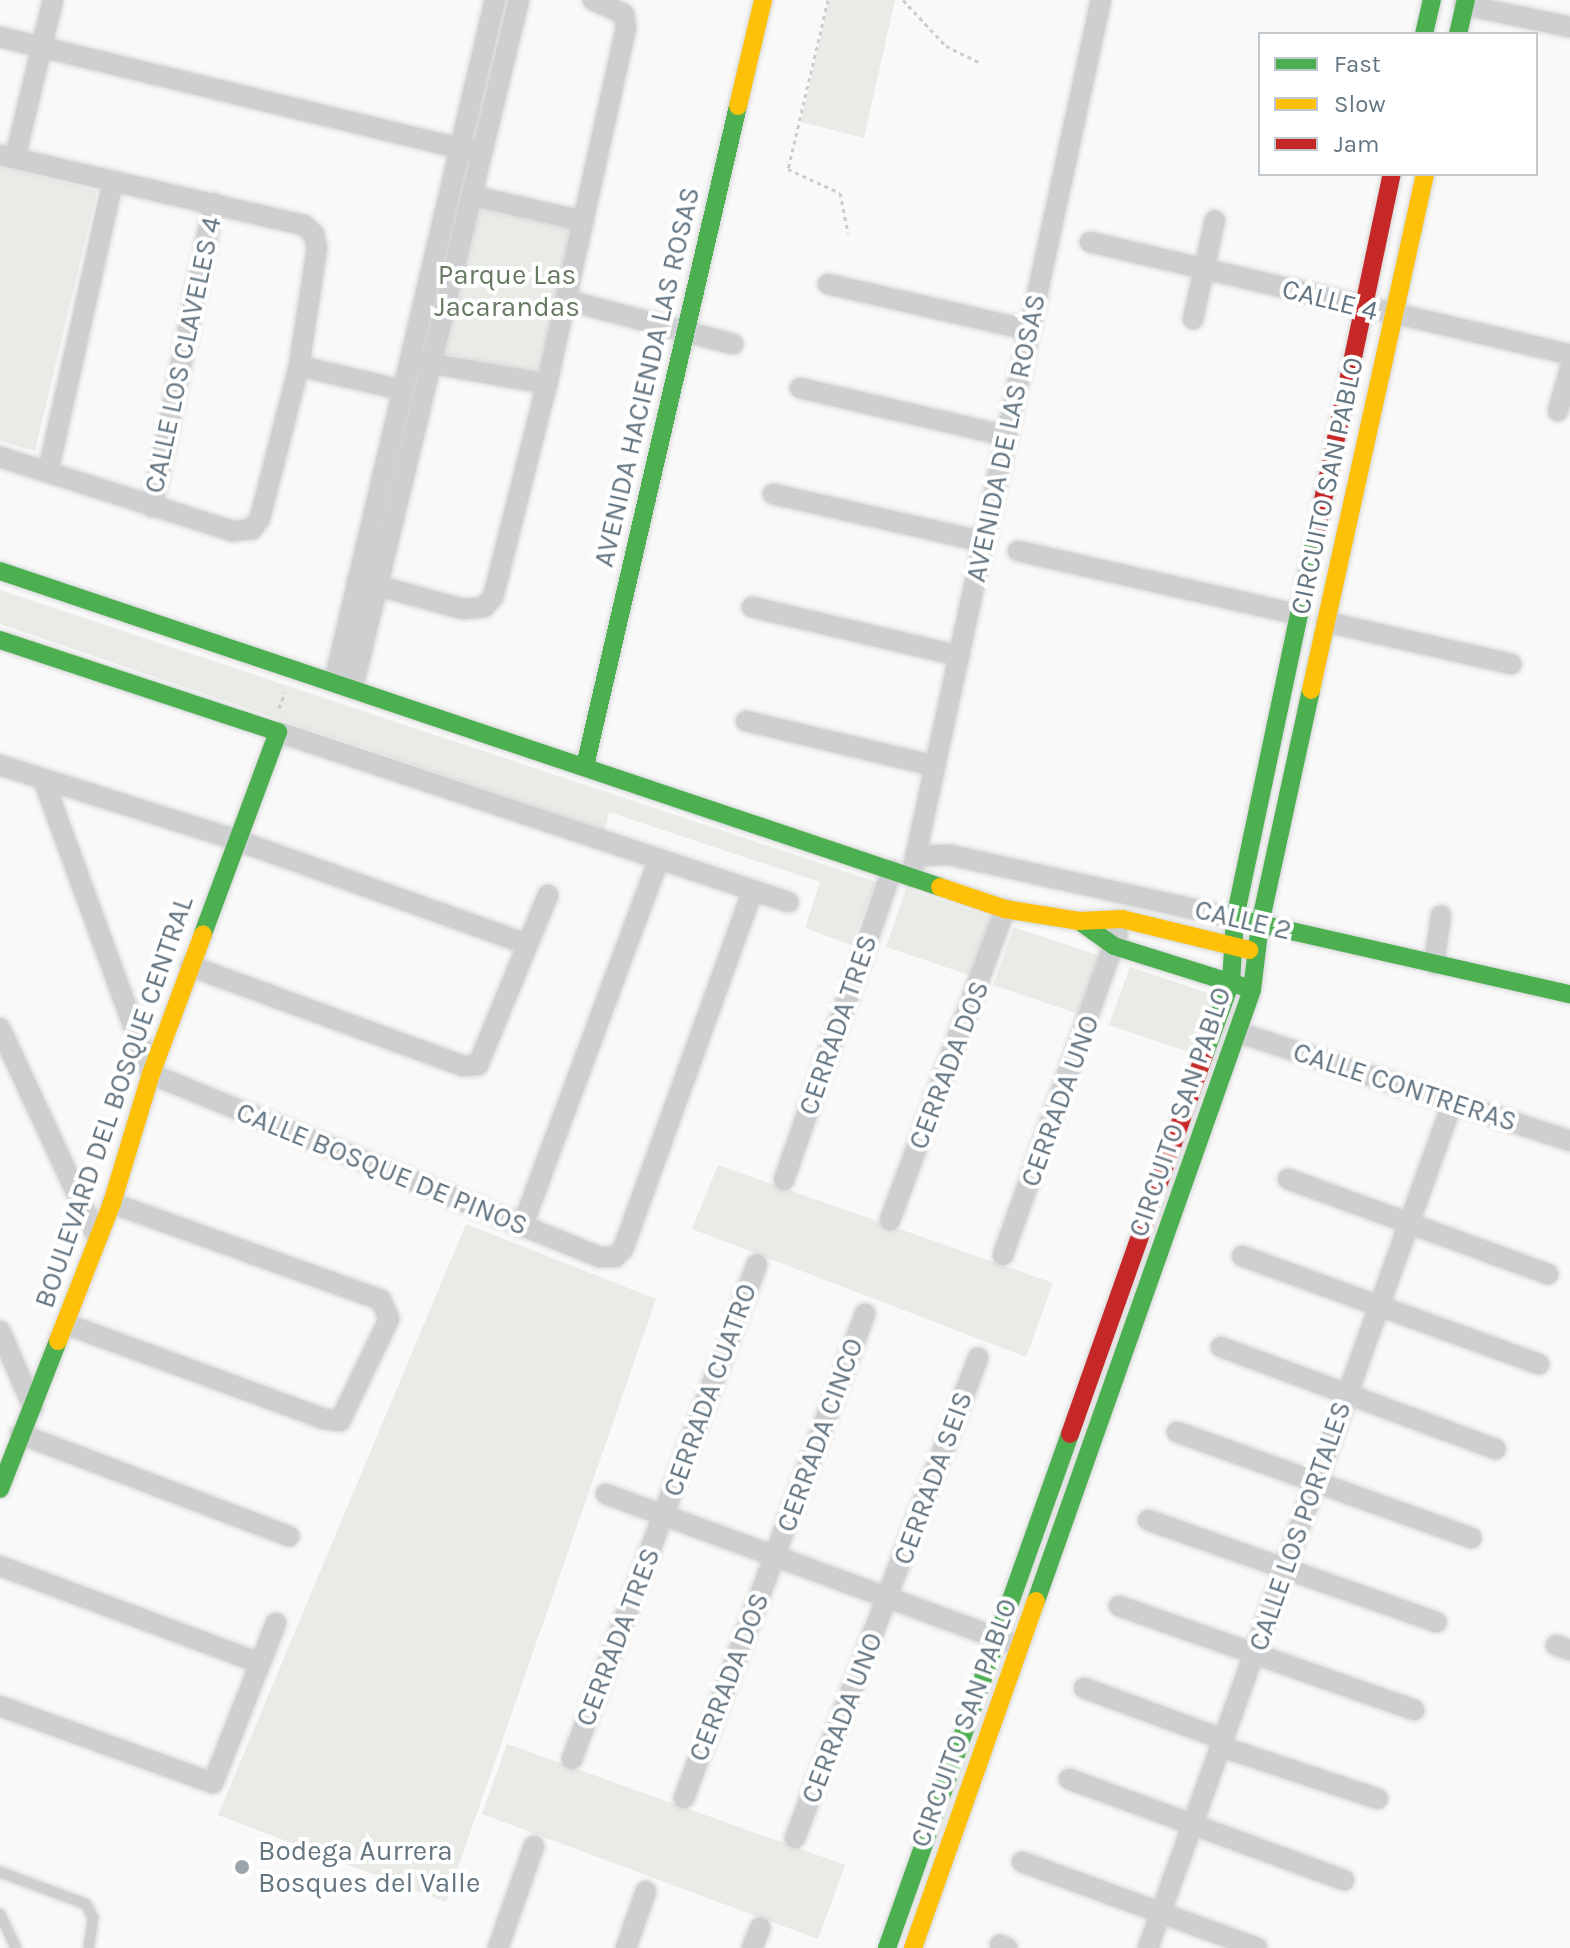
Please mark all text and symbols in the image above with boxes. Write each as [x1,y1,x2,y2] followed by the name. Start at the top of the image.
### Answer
[1258,32,1538,176] legend
[1334,50,1381,78] text: Fast
[1334,90,1386,118] text: Slow
[1334,130,1379,158] text: Jam
[587,184,707,570] street label: AVENIDA HACIENDA LAS ROSAS
[137,214,229,496] street label: CALLE LOS CLAVELES 4
[434,258,580,324] park label: Parque Las Jacarandas
[1279,272,1381,328] street label: CALLE 4
[959,291,1053,585] street label: AVENIDA DE LAS ROSAS
[1283,354,1371,618] street label: CIRCUITO SAN PABLO
[28,892,200,1312] street label: BOULEVARD DEL BOSQUE CENTRAL
[1191,893,1295,947] street label: CALLE 2
[791,930,885,1120] street label: CERRADA TRES
[901,976,997,1154] street label: CERRADA DOS
[1121,983,1239,1241] street label: CIRCUITO SAN PABLO
[1013,1011,1107,1191] street label: CERRADA UNO
[1289,1035,1521,1139] street label: CALLE CONTRERAS
[231,1095,533,1243] street label: CALLE BOSQUE DE PINOS
[656,1279,764,1501] street label: CERRADA CUATRO
[769,1333,871,1537] street label: CERRADA CINCO
[886,1387,980,1569] street label: CERRADA SEIS
[1241,1397,1359,1655] street label: CALLE LOS PORTALES
[569,1543,667,1731] street label: CERRADA TRES
[681,1588,777,1766] street label: CERRADA DOS
[903,1594,1025,1852] street label: CIRCUITO SAN PABLO
[794,1628,890,1808] street label: CERRADA UNO
[258,1834,480,1900] place label: Bodega Aurrera Bosques del Valle
[233,1858,251,1876] marker: Bodega Aurrera Bosques del Valle

